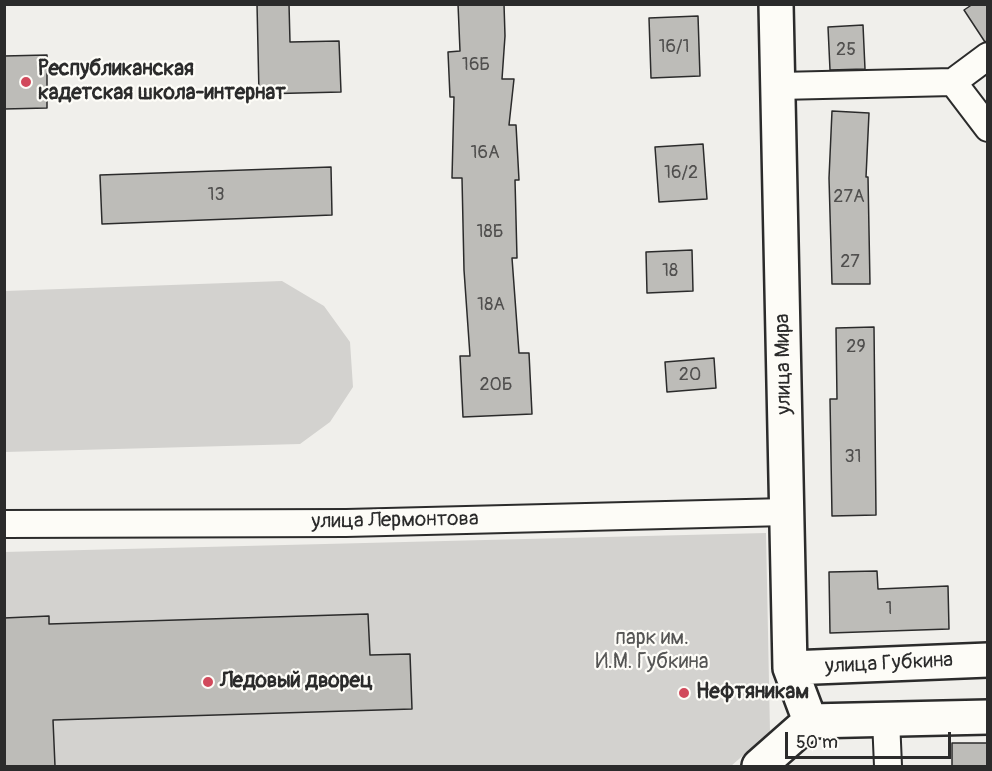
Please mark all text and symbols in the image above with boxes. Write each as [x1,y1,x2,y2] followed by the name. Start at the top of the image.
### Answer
[658,36,690,58] house number: 16/1
[836,39,856,61] house number: 25
[462,54,490,76] house number: 16Б
[38,57,286,107] place label: Республиканская кадетская школа-интернат
[19,75,33,89] marker: Республиканская кадетская школа-интернат
[470,142,500,164] house number: 16А
[664,162,698,184] house number: 16/2
[207,184,225,206] house number: 13
[833,186,865,208] house number: 27А
[477,221,503,243] house number: 18Б
[840,251,860,273] house number: 27
[662,260,678,282] house number: 18
[477,294,505,316] house number: 18А
[771,313,797,415] street label: улица Мира
[846,336,866,358] house number: 29
[679,364,701,386] house number: 20
[479,374,513,396] house number: 20Б
[844,446,862,468] house number: 31
[311,507,479,535] street label: улица Лермонтова
[885,598,893,620] house number: 1
[596,626,708,676] park label: парк им. И.М. Губкина
[824,648,954,680] street label: улица Губкина
[220,669,373,695] place label: Ледовый дворец
[201,675,215,689] marker: Ледовый дворец
[696,680,809,706] place label: Нефтяникам
[677,686,691,700] marker: Нефтяникам
[788,720,954,758] scale bar
[796,731,838,754] text: 50 m

